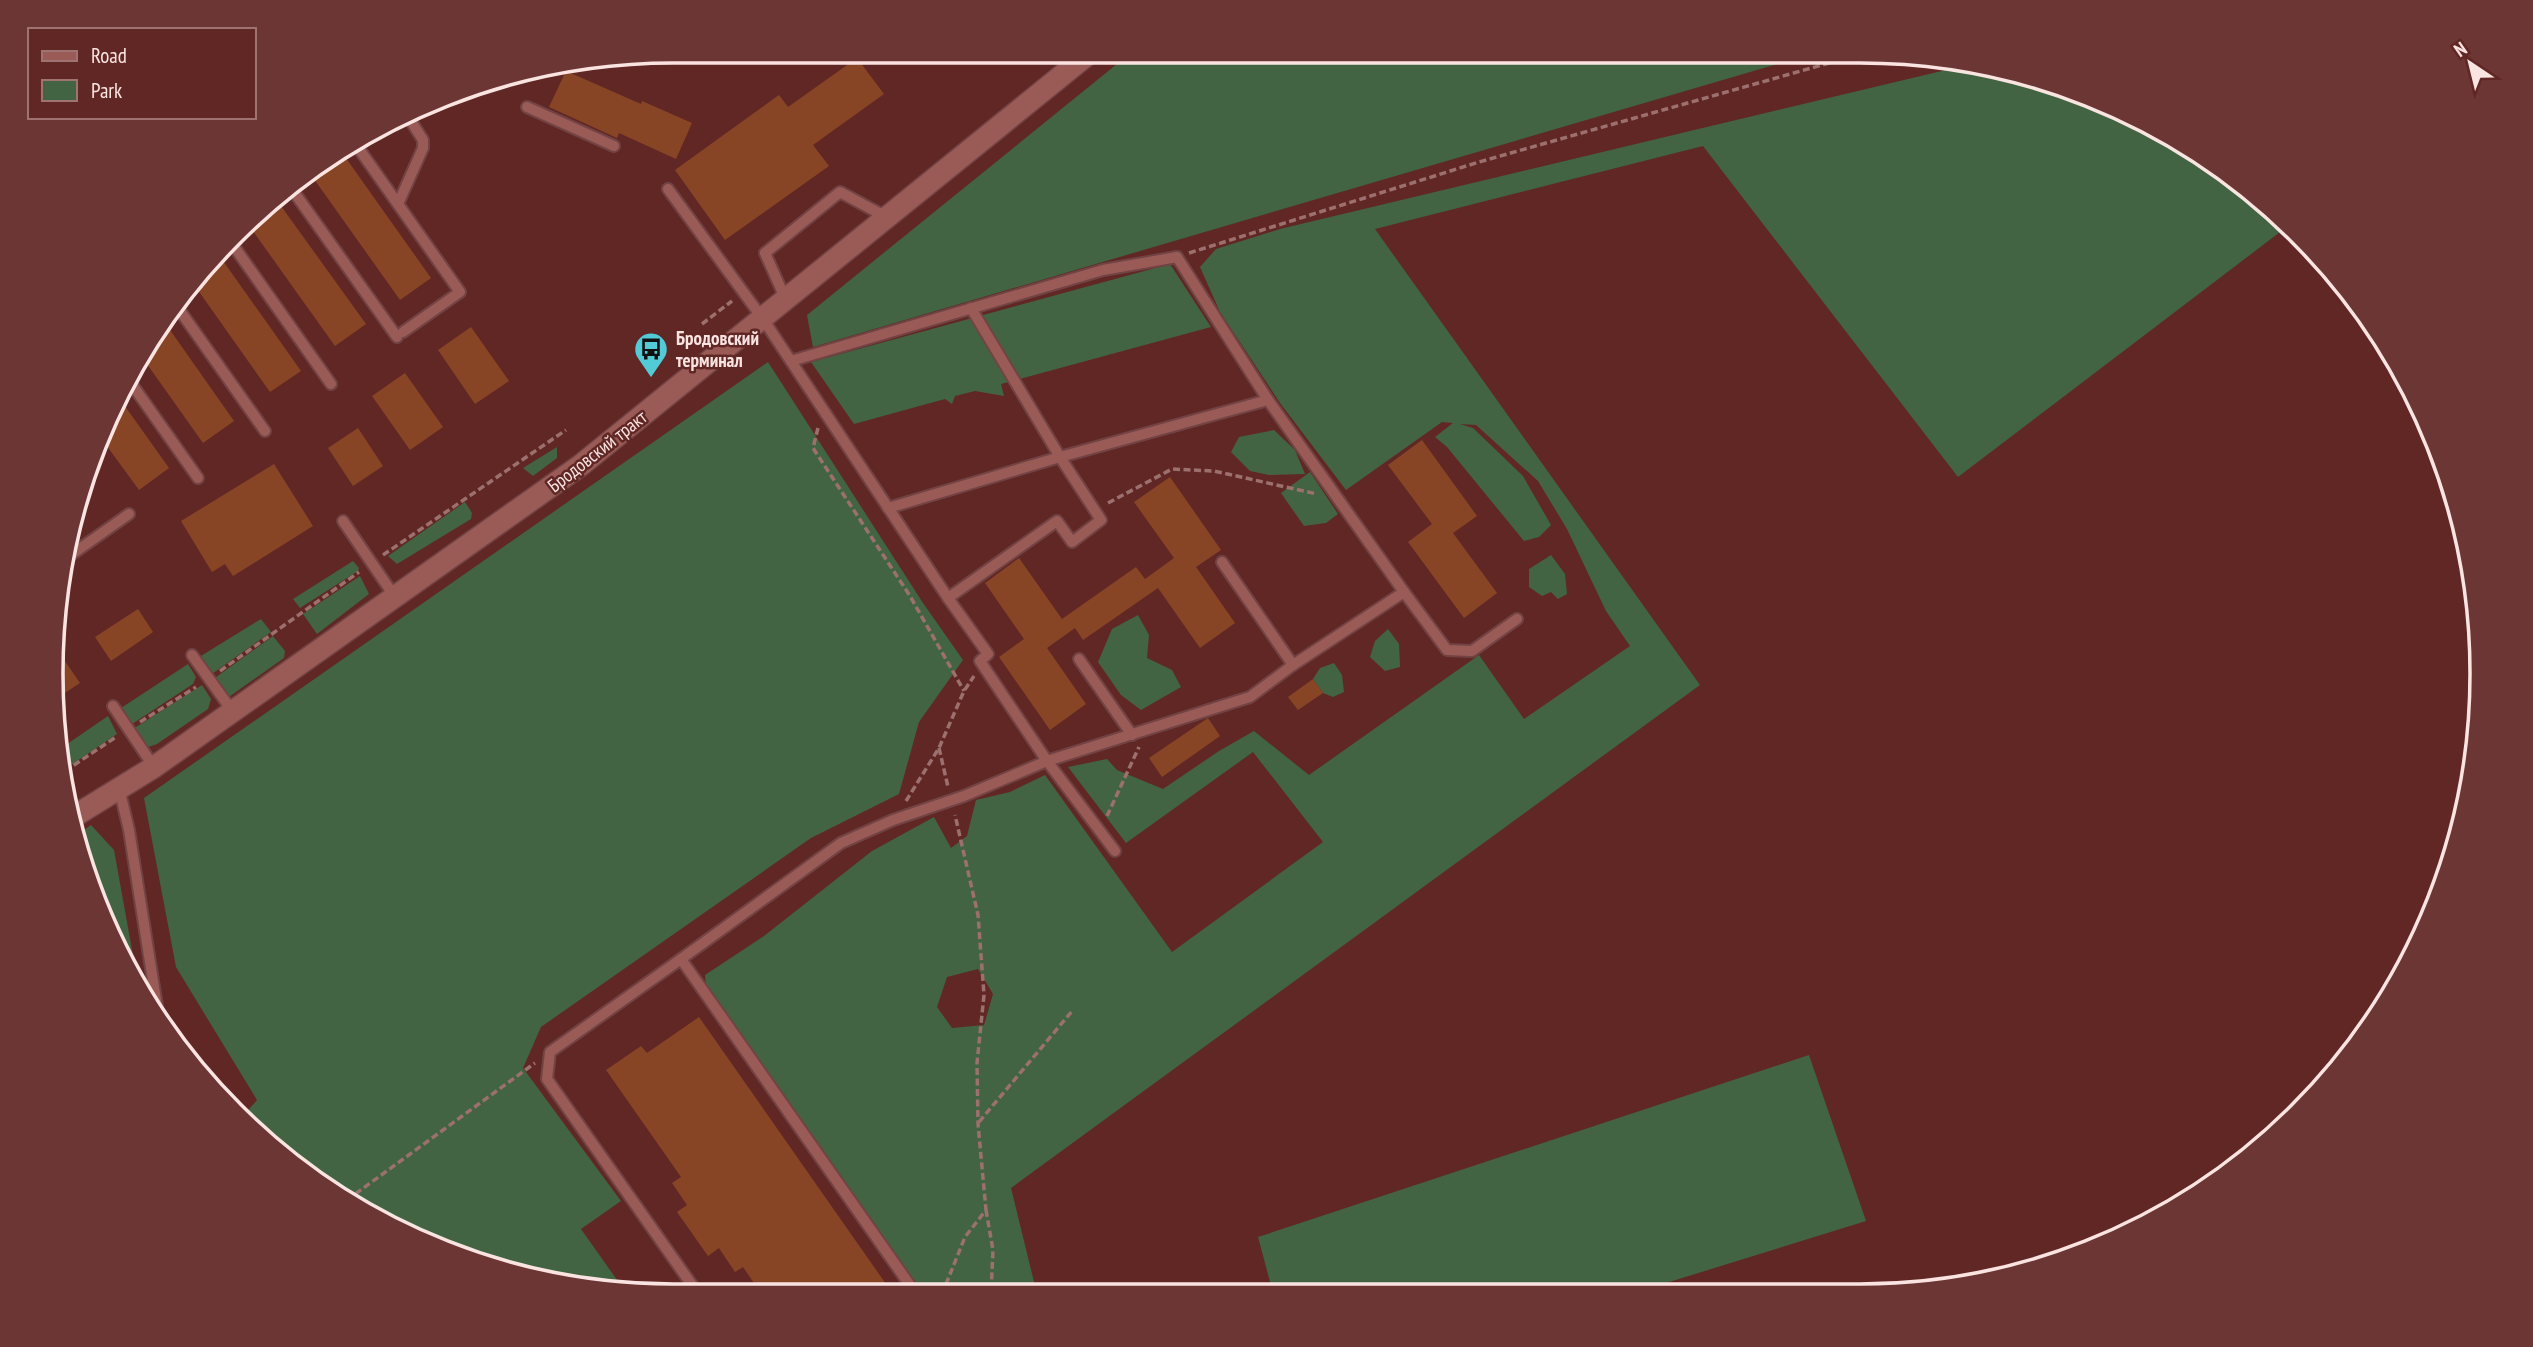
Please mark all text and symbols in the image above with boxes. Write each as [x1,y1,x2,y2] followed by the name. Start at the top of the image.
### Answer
[28,28,256,119] legend
[2435,28,2505,98] north arrow
[2449,36,2471,62] text: N
[91,42,127,69] text: Road
[91,77,122,104] text: Park
[676,326,759,372] place label: Бродовский терминал
[632,330,670,379] bus stop icon: Бродовский терминал
[543,404,652,497] street label: Бродовский тракт

